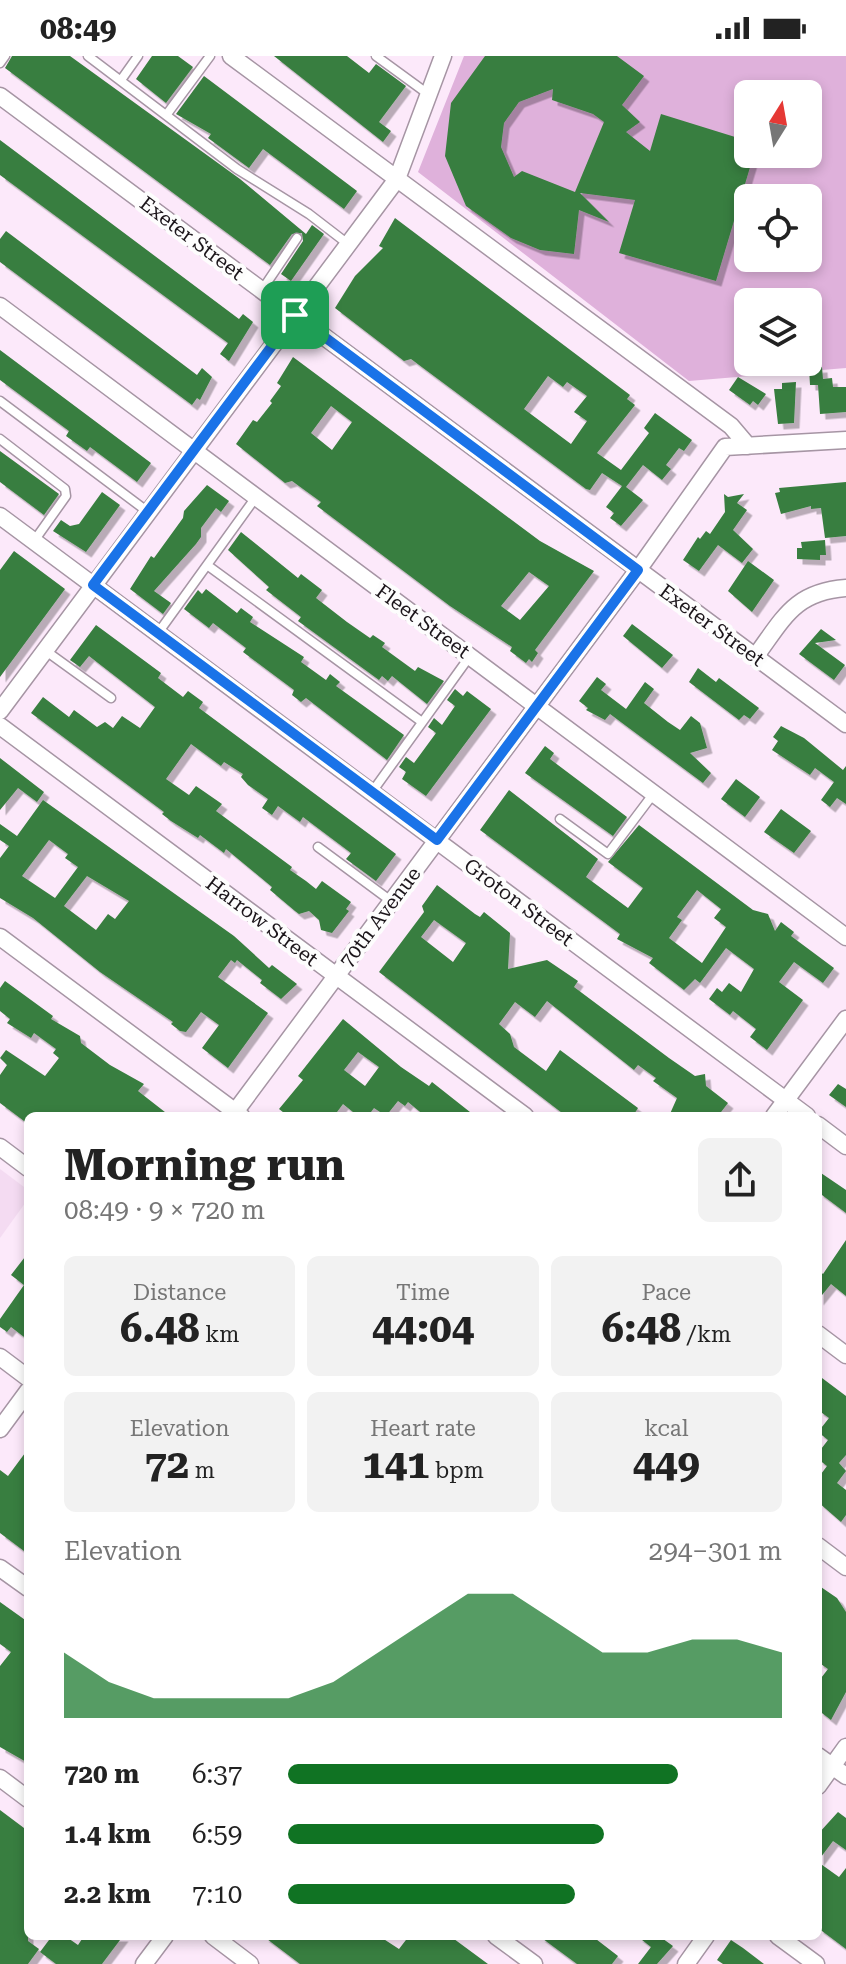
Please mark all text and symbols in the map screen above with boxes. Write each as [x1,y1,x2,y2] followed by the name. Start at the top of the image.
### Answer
[40,11,117,46] text: 08:49
[734,80,822,168] north arrow
[734,80,822,376] map controls
[734,184,822,272] button: locate
[135,191,249,285] street label: Exeter Street
[261,281,329,349] pin
[734,288,822,376] button: layers
[273,293,317,337] icon: arrive
[371,579,475,663] street label: Fleet Street
[655,579,770,671] street label: Exeter Street
[460,853,579,951] street label: Groton Street
[334,862,426,972] street label: 70th Avenue
[201,871,323,971] street label: Harrow Street
[698,1138,782,1222] button: share
[64,1139,345,1191] text: Morning run
[64,1195,265,1225] text: 08:49 · 9 × 720 m
[133,1280,226,1305] text: Distance
[396,1280,450,1305] text: Time
[642,1280,691,1305] text: Pace
[120,1305,200,1352] text: 6.48
[372,1305,474,1352] text: 44:04
[601,1305,681,1352] text: 6:48
[200,1322,239,1347] text: km
[681,1322,731,1347] text: /km
[130,1416,230,1441] text: Elevation
[370,1416,476,1441] text: Heart rate
[644,1416,688,1441] text: kcal
[144,1441,189,1488] text: 72
[362,1441,429,1488] text: 141
[633,1441,700,1488] text: 449
[189,1458,215,1483] text: m
[429,1458,484,1483] text: bpm
[64,1536,182,1566] text: Elevation
[649,1536,782,1566] text: 294–301 m
[64,1759,139,1789] text: 720 m
[192,1759,242,1789] text: 6:37
[64,1819,151,1849] text: 1.4 km
[192,1819,242,1849] text: 6:59
[64,1879,151,1909] text: 2.2 km
[192,1879,242,1909] text: 7:10

